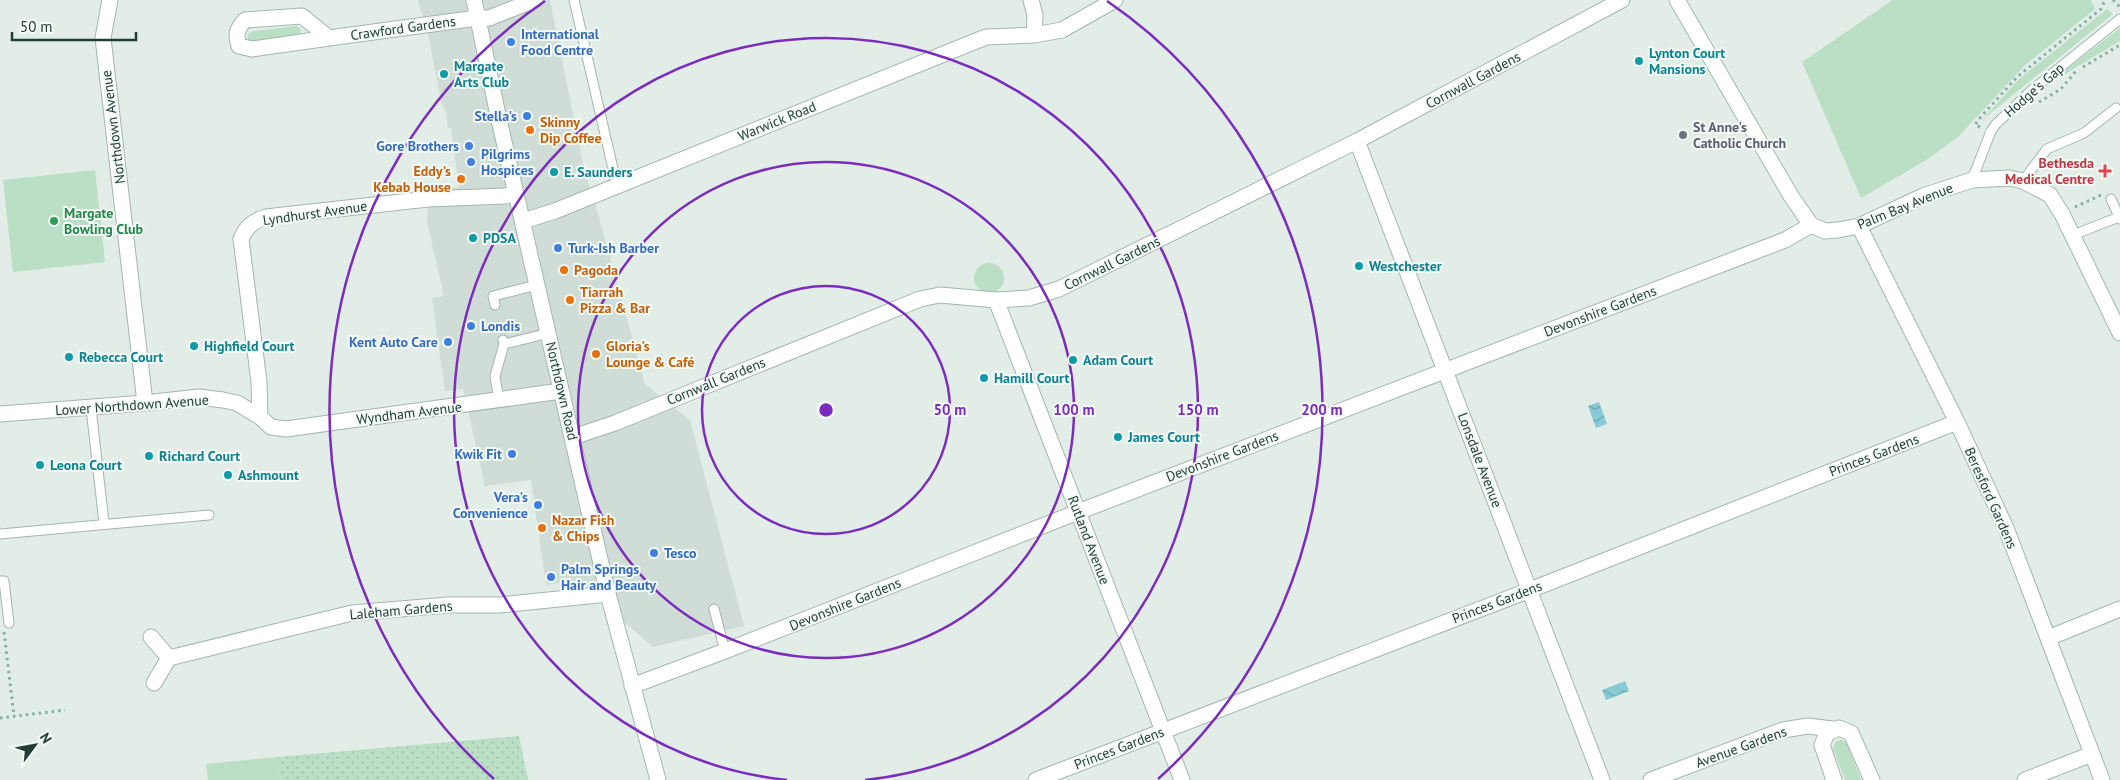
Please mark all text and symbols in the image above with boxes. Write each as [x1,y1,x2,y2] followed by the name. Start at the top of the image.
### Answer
[12,10,136,42] scale bar
[349,12,457,44] street label: Crawford Gardens
[20,17,53,36] text: 50 m
[521,25,600,59] place label: International Food Centre
[505,36,517,48] marker: International Food Centre
[1649,44,1725,78] place label: Lynton Court Mansions
[1422,47,1524,113] street label: Cornwall Gardens
[1633,55,1645,67] marker: Lynton Court Mansions
[454,57,509,91] place label: Margate Arts Club
[2000,59,2068,121] street label: Hodge's Gap
[438,68,450,80] marker: Margate Arts Club
[97,69,129,185] street label: Northdown Avenue
[735,97,819,145] street label: Warwick Road
[475,107,517,125] place label: Stella's
[521,110,533,122] marker: Stella's
[540,113,602,147] place label: Skinny Dip Coffee
[1693,118,1786,152] place label: St Anne's Catholic Church
[524,124,536,136] marker: Skinny Dip Coffee
[1677,129,1689,141] marker: St Anne's Catholic Church
[376,137,459,155] place label: Gore Brothers
[463,140,475,152] marker: Gore Brothers
[481,145,534,179] place label: Pilgrims Hospices
[2005,154,2094,188] place label: Bethesda Medical Centre
[465,156,477,168] marker: Pilgrims Hospices
[373,162,451,196] place label: Eddy's Kebab House
[564,163,632,181] place label: E. Saunders
[2098,164,2112,178] marker: Bethesda Medical Centre
[548,166,560,178] marker: E. Saunders
[455,173,467,185] marker: Eddy's Kebab House
[1855,179,1955,233] street label: Palm Bay Avenue
[262,197,368,229] street label: Lyndhurst Avenue
[64,204,144,238] place label: Margate Bowling Club
[48,215,60,227] marker: Margate Bowling Club
[483,229,516,247] place label: PDSA
[467,232,479,244] marker: PDSA
[1061,232,1163,294] street label: Cornwall Gardens
[568,239,659,257] place label: Turk-Ish Barber
[552,242,564,254] marker: Turk-Ish Barber
[1369,257,1442,275] place label: Westchester
[1353,260,1365,272] marker: Westchester
[574,261,618,279] place label: Pagoda
[558,264,570,276] marker: Pagoda
[1541,281,1659,341] street label: Devonshire Gardens
[580,283,650,317] place label: Tiarrah Pizza & Bar
[564,294,576,306] marker: Tiarrah Pizza & Bar
[481,317,520,335] place label: Londis
[465,320,477,332] marker: Londis
[349,333,438,351] place label: Kent Auto Care
[442,336,454,348] marker: Kent Auto Care
[204,337,295,355] place label: Highfield Court
[606,337,694,371] place label: Gloria's Lounge & Café
[188,340,200,352] marker: Highfield Court
[542,340,582,442] street label: Northdown Road
[79,348,163,366] place label: Rebecca Court
[590,348,602,360] marker: Gloria's Lounge & Café
[63,351,75,363] marker: Rebecca Court
[1083,351,1153,369] place label: Adam Court
[664,353,768,409] street label: Cornwall Gardens
[1067,354,1079,366] marker: Adam Court
[994,369,1069,387] place label: Hamill Court
[978,372,990,384] marker: Hamill Court
[55,391,209,419] street label: Lower Northdown Avenue
[355,398,463,428] street label: Wyndham Avenue
[934,400,966,419] text: 50 m
[1053,400,1095,419] text: 100 m
[1177,400,1219,419] text: 150 m
[1301,400,1343,419] text: 200 m
[817,401,835,419] centre of rings
[1454,410,1506,510] street label: Lonsdale Avenue
[1163,426,1281,486] street label: Devonshire Gardens
[1127,428,1200,446] place label: James Court
[1827,430,1922,480] street label: Princes Gardens
[1112,431,1124,443] marker: James Court
[1961,444,2022,552] street label: Beresford Gardens
[454,445,502,463] place label: Kwik Fit
[159,447,240,465] place label: Richard Court
[506,448,518,460] marker: Kwik Fit
[143,450,155,462] marker: Richard Court
[50,456,122,474] place label: Leona Court
[34,459,46,471] marker: Leona Court
[238,466,299,484] place label: Ashmount
[222,469,234,481] marker: Ashmount
[453,488,528,522] place label: Vera's Convenience
[1064,493,1114,587] street label: Rutland Avenue
[532,499,544,511] marker: Vera's Convenience
[552,511,614,545] place label: Nazar Fish & Chips
[536,522,548,534] marker: Nazar Fish & Chips
[664,544,697,562] place label: Tesco
[648,547,660,559] marker: Tesco
[561,560,656,594] place label: Palm Springs Hair and Beauty
[545,571,557,583] marker: Palm Springs Hair and Beauty
[786,573,904,635] street label: Devonshire Gardens
[1450,577,1545,627] street label: Princes Gardens
[349,597,453,623] street label: Laleham Gardens
[10,720,60,770] north arrow
[1693,722,1789,772] street label: Avenue Gardens
[1072,723,1167,773] street label: Princes Gardens
[36,729,56,747] text: N

